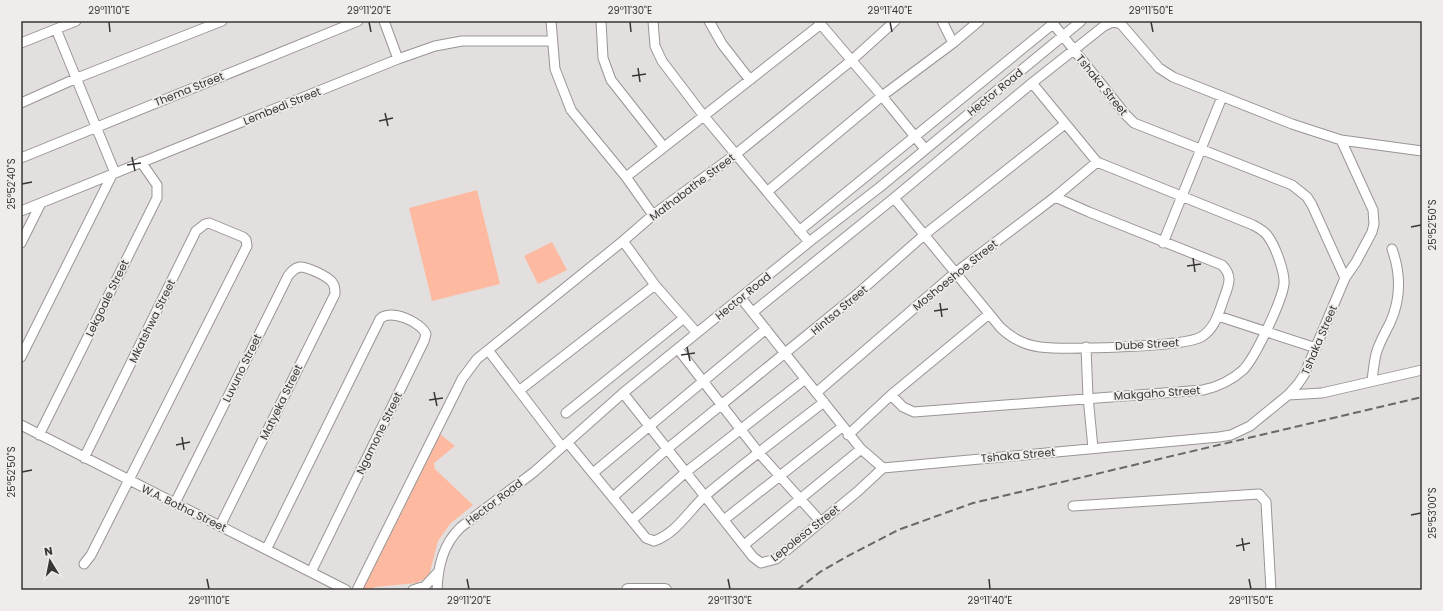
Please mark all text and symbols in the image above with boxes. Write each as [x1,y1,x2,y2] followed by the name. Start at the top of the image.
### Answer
[88,3,130,18] text: 29°11'10"E
[347,3,391,18] text: 29°11'20"E
[608,3,652,18] text: 29°11'30"E
[868,3,912,18] text: 29°11'40"E
[1129,3,1173,18] text: 29°11'50"E
[1072,51,1132,119] street label: Tshaka Street
[964,64,1026,120] street label: Hector Road
[152,68,226,110] street label: Thema Street
[241,83,323,129] street label: Lembedi Street
[646,150,738,224] street label: Mathabathe Street
[4,158,19,210] text: 25°52'40"S
[1425,199,1440,251] text: 25°52'50"S
[909,236,1001,314] street label: Moshoeshoe Street
[81,257,133,339] street label: Lekgoale Street
[712,268,774,324] street label: Hector Road
[125,277,179,365] street label: Mkatshwa Street
[807,281,871,339] street label: Hintsa Street
[1297,303,1341,377] street label: Tshaka Street
[219,331,265,405] street label: Luvuno Street
[1115,334,1179,354] street label: Dube Street
[256,362,306,442] street label: Matyeka Street
[1113,382,1201,404] street label: Makgaho Street
[352,389,406,477] street label: Ngamone Street
[980,444,1056,466] street label: Tshaka Street
[4,446,19,498] text: 25°52'50"S
[462,475,526,529] street label: Hector Road
[139,480,229,536] street label: W.A. Botha Street
[1425,487,1440,539] text: 25°53'00"S
[767,501,843,565] street label: Lepolesa Street
[30,541,70,581] north arrow
[43,543,54,560] text: N
[188,593,230,608] text: 29°11'10"E
[447,593,491,608] text: 29°11'20"E
[708,593,752,608] text: 29°11'30"E
[968,593,1012,608] text: 29°11'40"E
[1229,593,1273,608] text: 29°11'50"E

